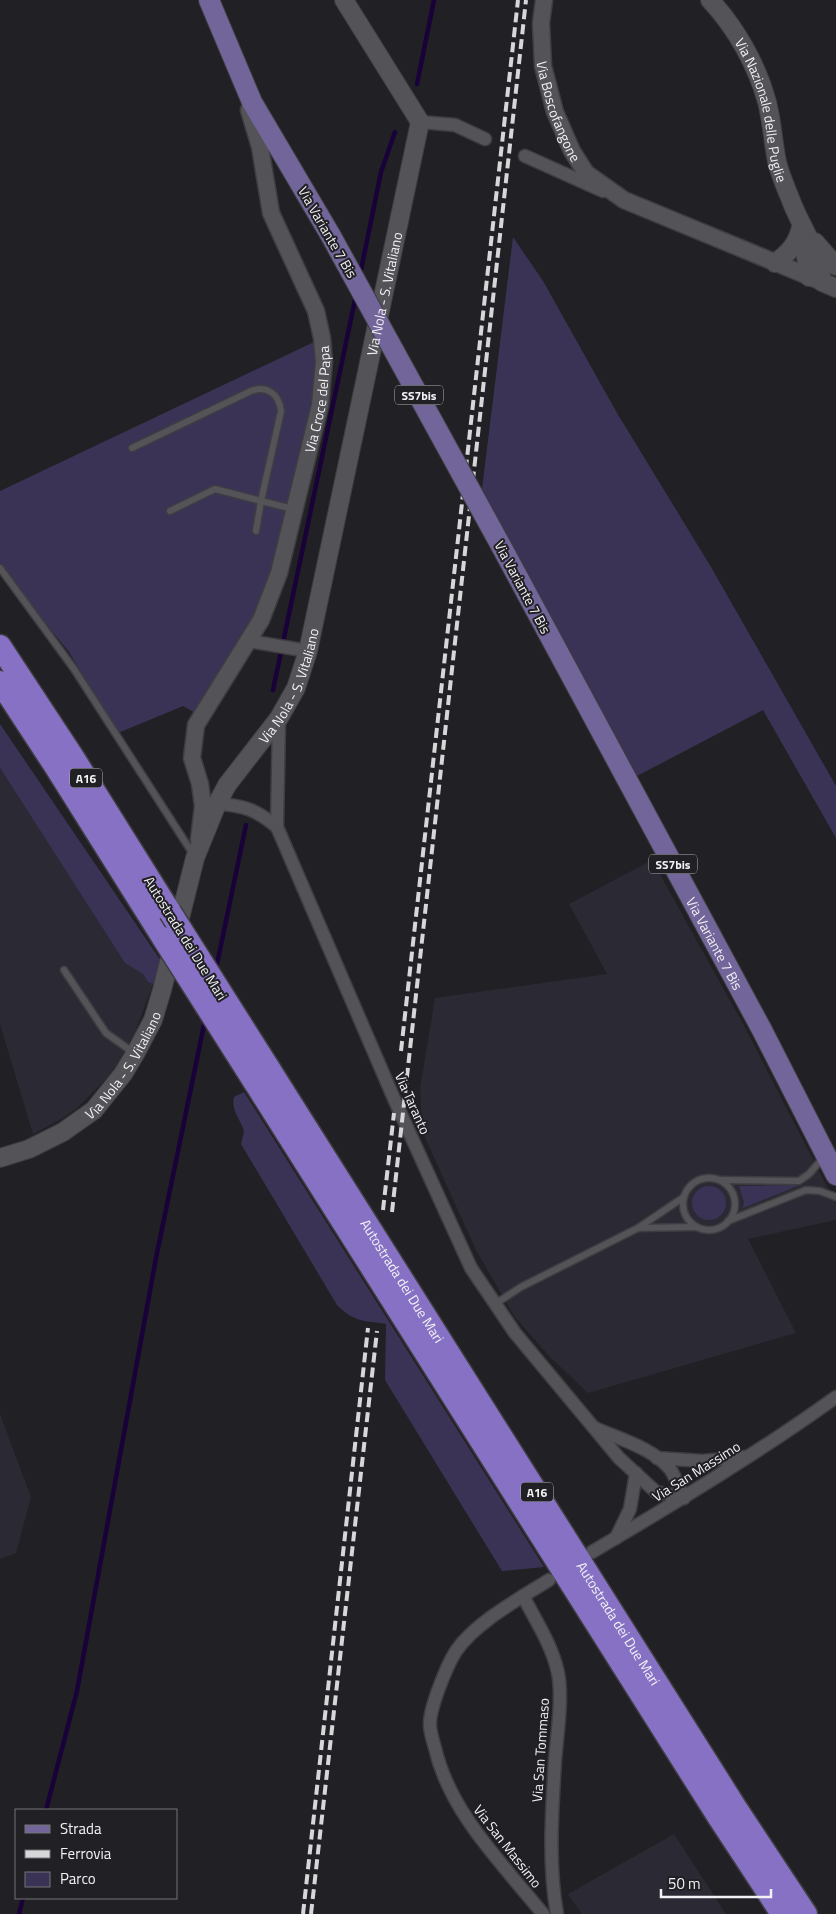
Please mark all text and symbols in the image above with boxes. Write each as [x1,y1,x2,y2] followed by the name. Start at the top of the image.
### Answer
[730,34,793,185] street label: Via Nazionale delle Puglie
[532,60,587,166] street label: Via Boscofangone
[293,182,363,282] street label: Via Variante 7 Bis
[360,230,407,357] street label: Via Nola - S. Vitaliano
[298,345,335,455] street label: Via Croce del Papa
[395,386,443,404] road number: SS7bis
[490,537,556,637] street label: Via Variante 7 Bis
[253,626,323,748] street label: Via Nola - S. Vitaliano
[70,768,102,788] road number: A16
[649,854,697,874] road number: SS7bis
[139,872,233,1004] street label: Autostrada dei Due Mari
[682,893,749,993] street label: Via Variante 7 Bis
[80,1009,166,1124] street label: Via Nola - S. Vitaliano
[390,1069,436,1137] street label: Via Taranto
[356,1214,450,1347] street label: Autostrada dei Due Mari
[648,1435,744,1507] street label: Via San Massimo
[521,1482,553,1501] road number: A16
[572,1557,666,1689] street label: Autostrada dei Due Mari
[526,1697,554,1803] street label: Via San Tommaso
[469,1800,547,1892] street label: Via San Massimo
[15,1809,178,1899] legend
[60,1817,102,1840] text: Strada
[60,1842,112,1865] text: Ferrovia
[661,1866,771,1898] scale bar
[60,1867,96,1890] text: Parco
[668,1872,701,1895] text: 50 m

